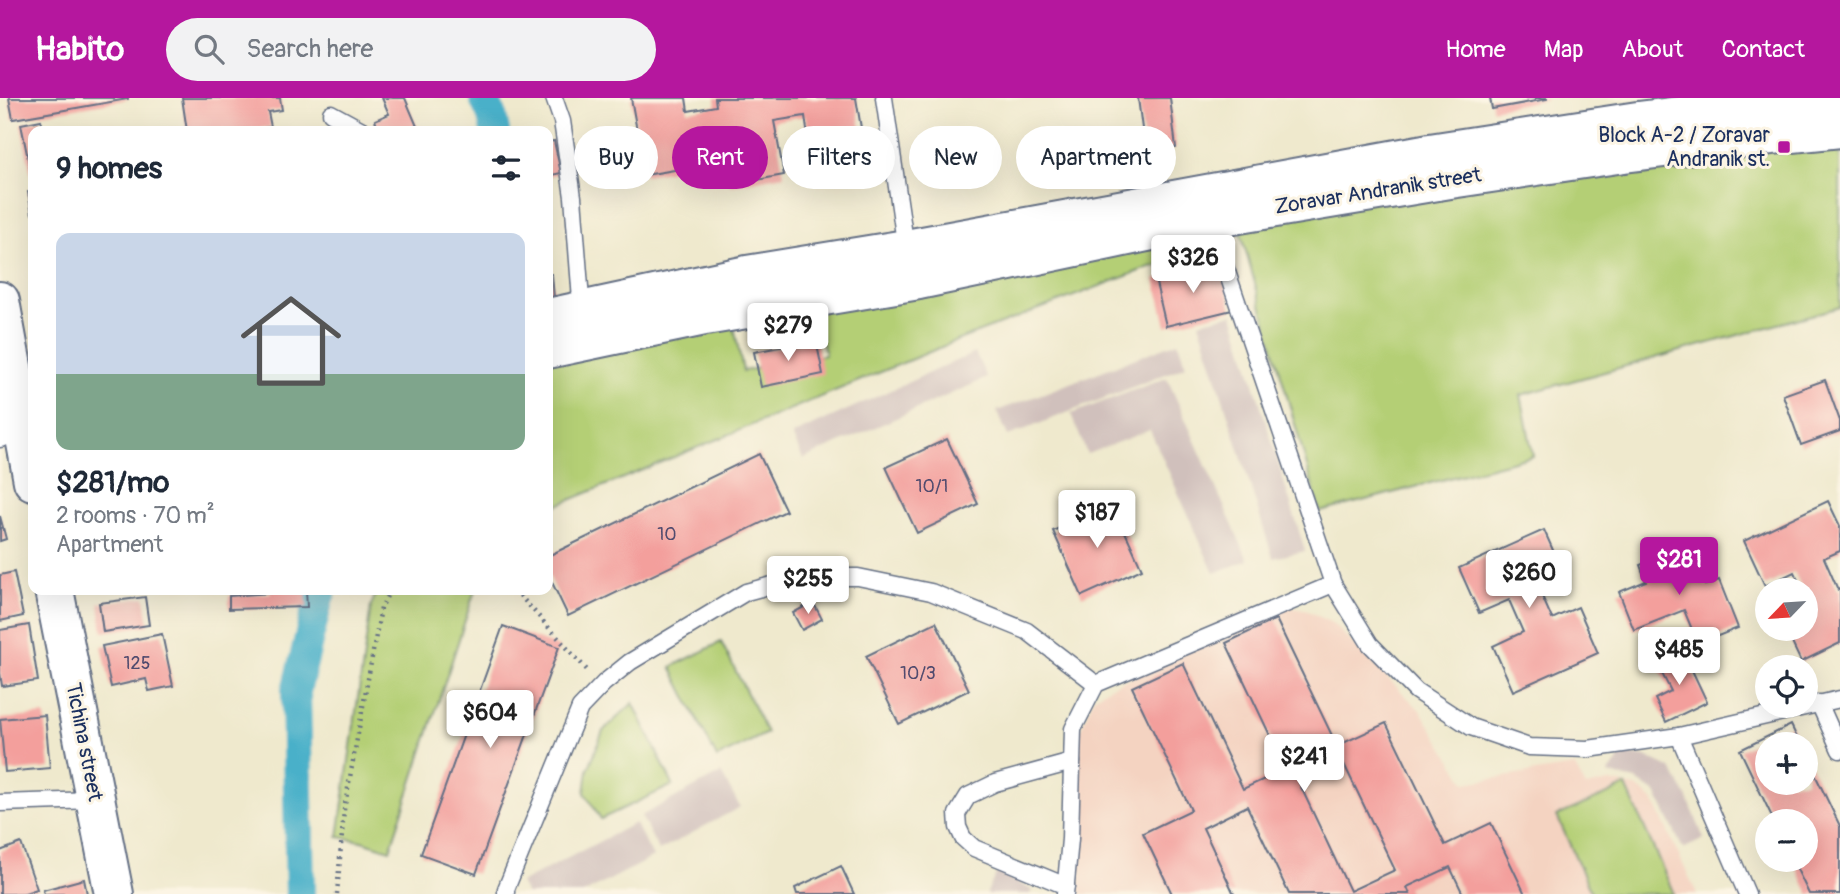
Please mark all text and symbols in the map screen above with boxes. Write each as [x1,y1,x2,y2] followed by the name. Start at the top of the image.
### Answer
[166,18,656,81] search box
[35,29,124,70] text: Habito
[190,30,228,68] icon: search
[246,33,373,65] text: Search here
[1445,35,1506,64] text: Home
[1544,35,1584,64] text: Map
[1622,35,1684,64] text: About
[1722,35,1805,64] text: Contact
[1598,122,1771,173] place label: Block A-2 / Zoravar Andranik st.
[574,126,658,189] chip: Buy
[672,126,768,189] chip: Rent
[782,126,895,189] chip: Filters
[909,126,1002,189] chip: New
[1016,126,1176,189] chip: Apartment
[1776,139,1792,155] marker: Block A-2 / Zoravar Andranik st.
[487,149,525,187] icon: filters
[56,150,162,187] text: 9 homes
[1273,161,1484,221] street label: Zoravar Andranik street
[1152,236,1234,295] pin: $326
[1167,243,1219,272] text: $326
[228,278,354,404] icon: home
[747,303,829,363] pin: $279
[763,311,813,340] text: $279
[56,464,169,501] text: $281/mo
[916,475,948,498] house number: 10/1
[1056,490,1138,550] pin: $187
[1074,498,1120,527] text: $187
[56,501,215,530] text: 2 rooms · 70 m²
[657,523,677,546] house number: 10
[56,530,163,559] text: Apartment
[1638,538,1720,597] pin: $281
[1656,545,1702,574] text: $281
[1488,550,1570,610] pin: $260
[767,556,849,616] pin: $255
[1502,558,1556,587] text: $260
[783,564,833,593] text: $255
[1755,578,1818,640] north arrow
[1755,578,1818,872] map controls
[1638,628,1720,687] pin: $485
[1654,635,1704,664] text: $485
[124,652,150,675] house number: 125
[1755,655,1818,718] button: locate
[900,662,936,685] house number: 10/3
[59,681,109,804] street label: Tichina street
[449,690,531,750] pin: $604
[463,698,517,727] text: $604
[1755,732,1818,795] button: +
[1263,734,1345,794] pin: $241
[1280,742,1328,771] text: $241
[1755,809,1818,872] button: −

